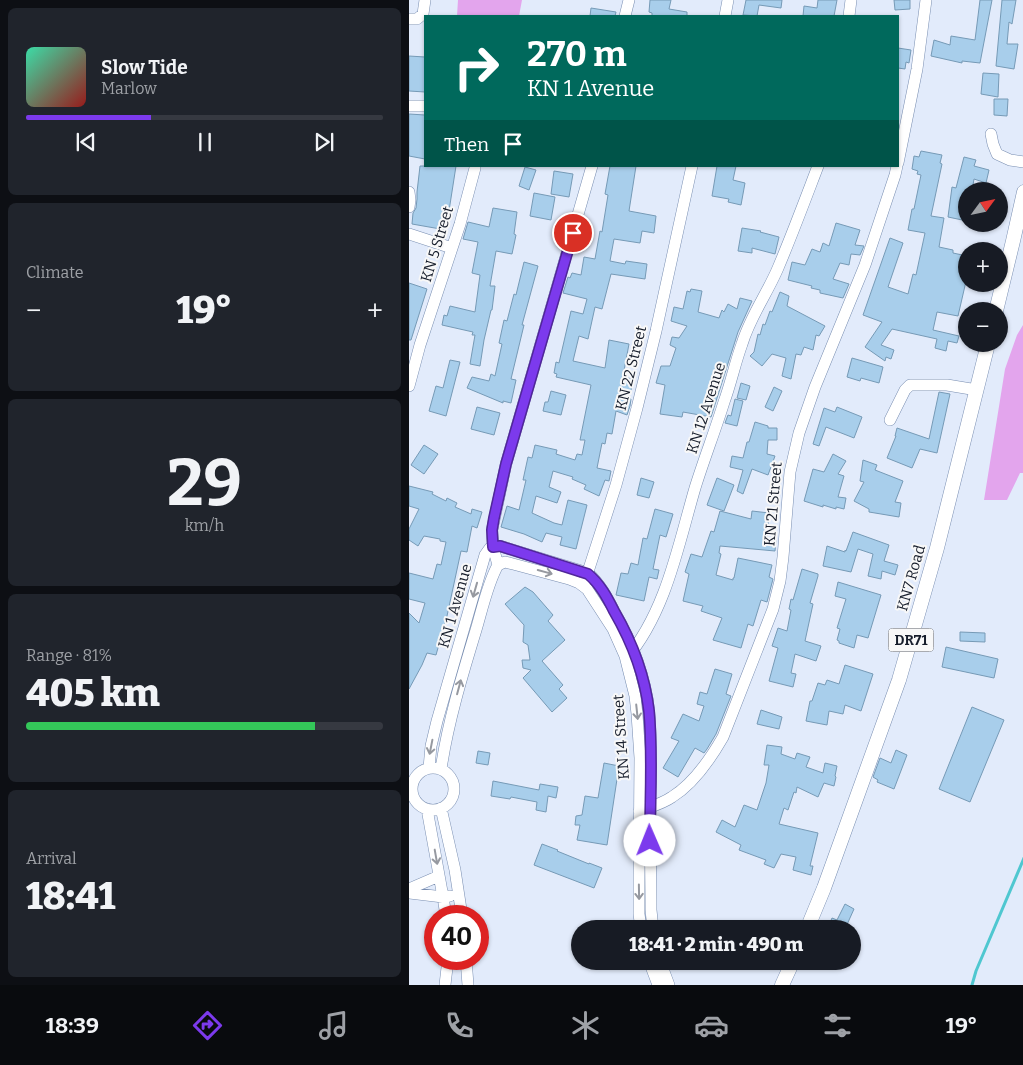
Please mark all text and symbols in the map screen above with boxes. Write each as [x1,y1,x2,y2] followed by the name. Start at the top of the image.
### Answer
[527,33,627,75] text: 270 m
[444,35,509,100] icon: right
[101,56,188,79] text: Slow Tide
[527,75,654,102] text: KN 1 Avenue
[101,79,157,98] text: Marlow
[72,128,100,156] icon: previous
[191,128,219,156] icon: pause
[310,128,338,156] icon: next
[499,130,527,158] icon: arrive
[444,133,489,156] text: Then
[958,182,1008,232] north arrow
[958,182,1008,352] map controls
[417,203,457,284] street label: KN 5 Street
[552,212,594,254] pin
[559,219,587,247] icon: arrive
[958,242,1008,292] button: +
[26,263,84,282] text: Climate
[176,287,232,333] text: 19°
[26,294,41,327] text: −
[367,294,383,327] text: +
[958,302,1008,352] button: −
[612,323,650,412] street label: KN 22 Street
[683,360,729,456] street label: KN 12 Avenue
[167,444,242,522] text: 29
[760,461,786,547] street label: KN 21 Street
[185,516,224,535] text: km/h
[893,543,929,613] street label: KN7 Road
[434,562,476,650] street label: KN 1 Avenue
[537,568,553,578] one-way arrow
[469,582,479,598] one-way arrow
[889,628,933,652] road number: DR71
[26,646,112,665] text: Range · 81%
[26,670,160,716] text: 405 km
[455,680,464,696] one-way arrow
[609,693,633,780] street label: KN 14 Street
[632,704,642,720] one-way arrow
[426,738,435,754] one-way arrow
[623,814,675,866] position arrow
[432,848,441,864] one-way arrow
[26,849,77,868] text: Arrival
[26,873,115,919] text: 18:41
[634,884,644,900] one-way arrow
[424,905,489,970] speed limit sign: 40
[629,933,803,956] text: 18:41 · 2 min · 490 m
[190,1008,225,1043] icon: directions
[316,1008,351,1043] icon: music
[442,1008,477,1043] icon: phone
[568,1008,603,1043] icon: climate
[694,1008,729,1043] icon: car
[820,1008,855,1043] icon: filters
[45,1012,99,1039] text: 18:39
[945,1012,978,1039] text: 19°

